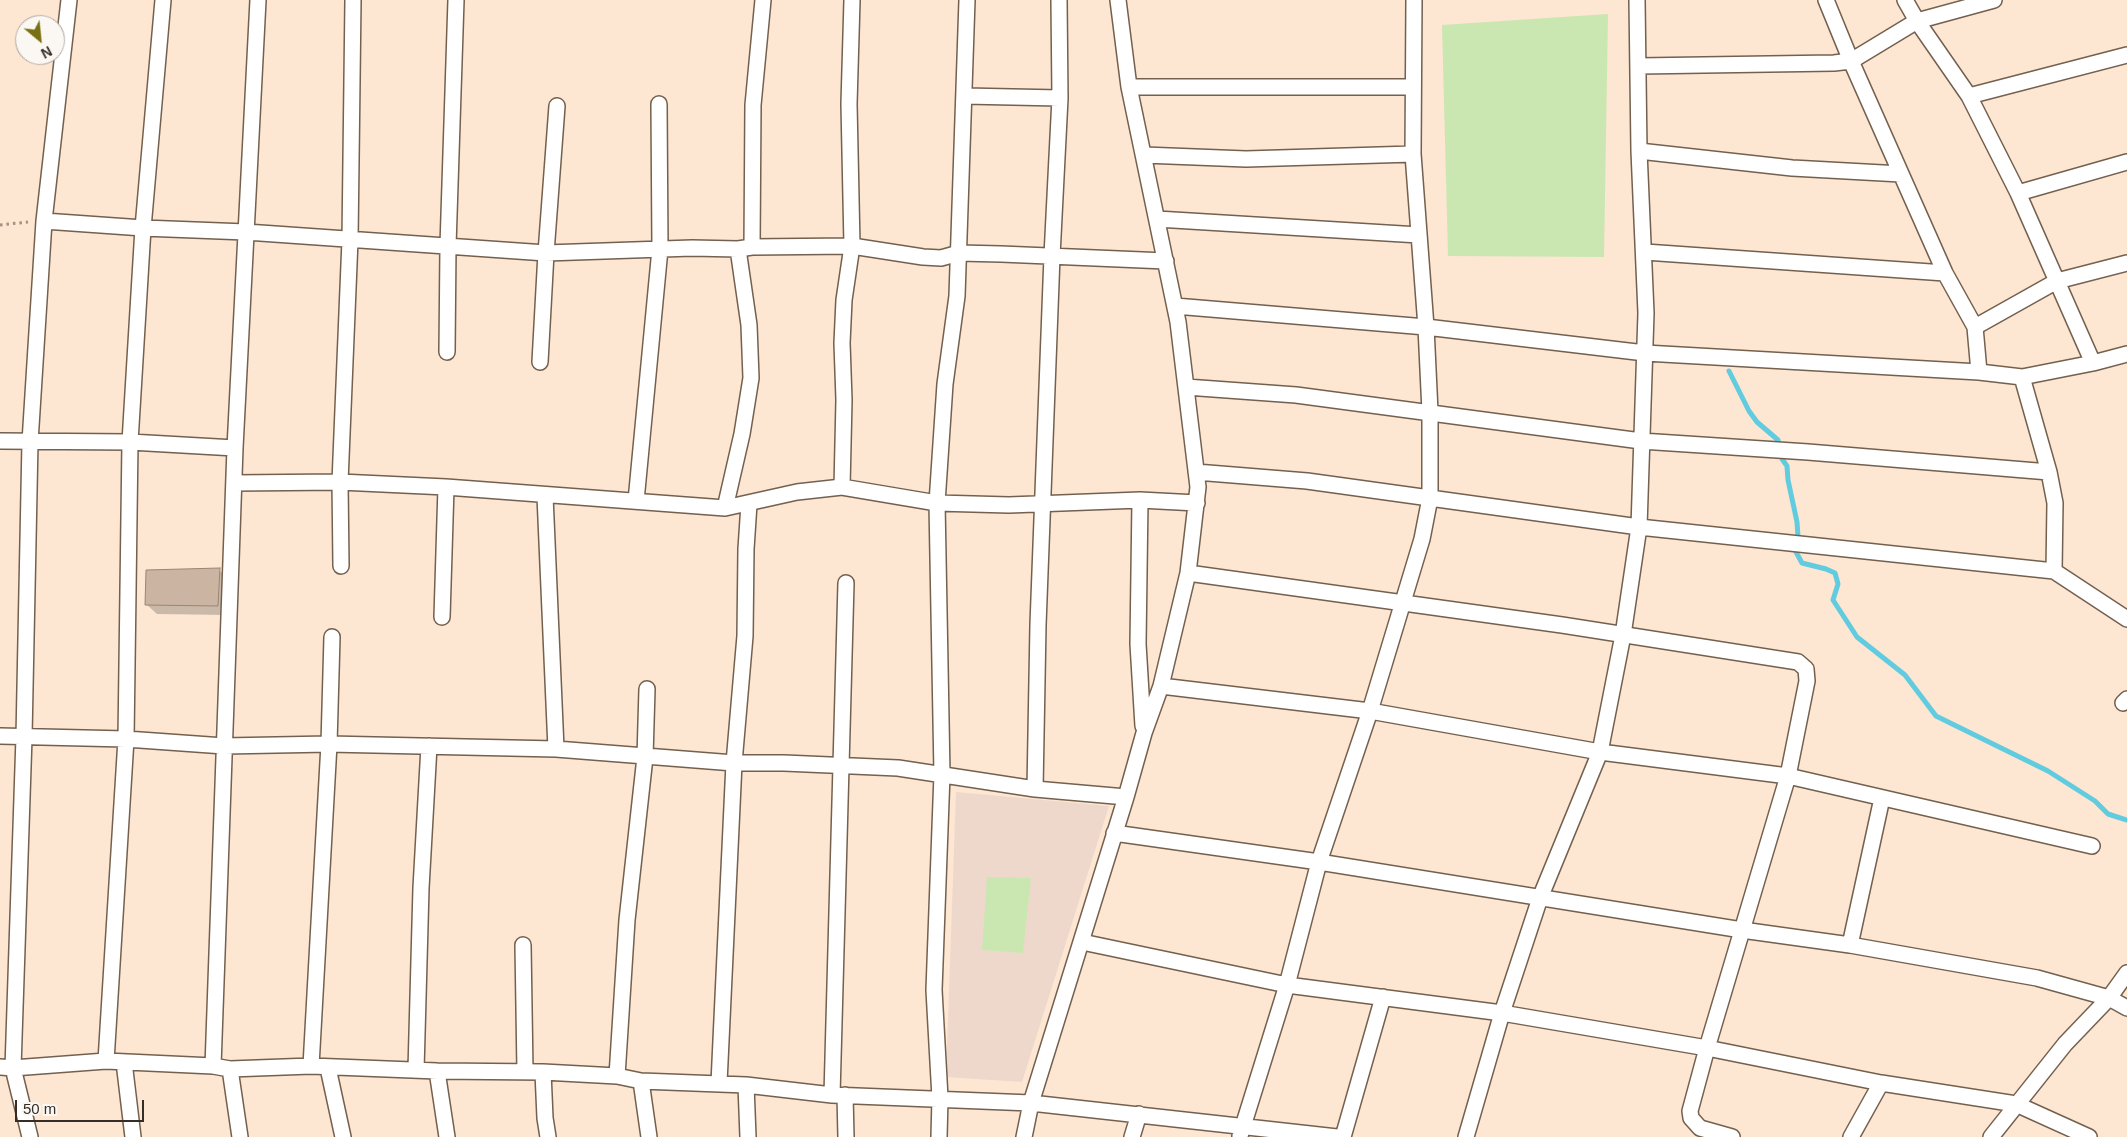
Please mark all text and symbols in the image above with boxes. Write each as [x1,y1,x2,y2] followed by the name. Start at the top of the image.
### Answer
[15,15,65,65] north arrow
[38,43,55,62] text: N
[18,1090,146,1122] scale bar
[23,1100,56,1117] text: 50 m

